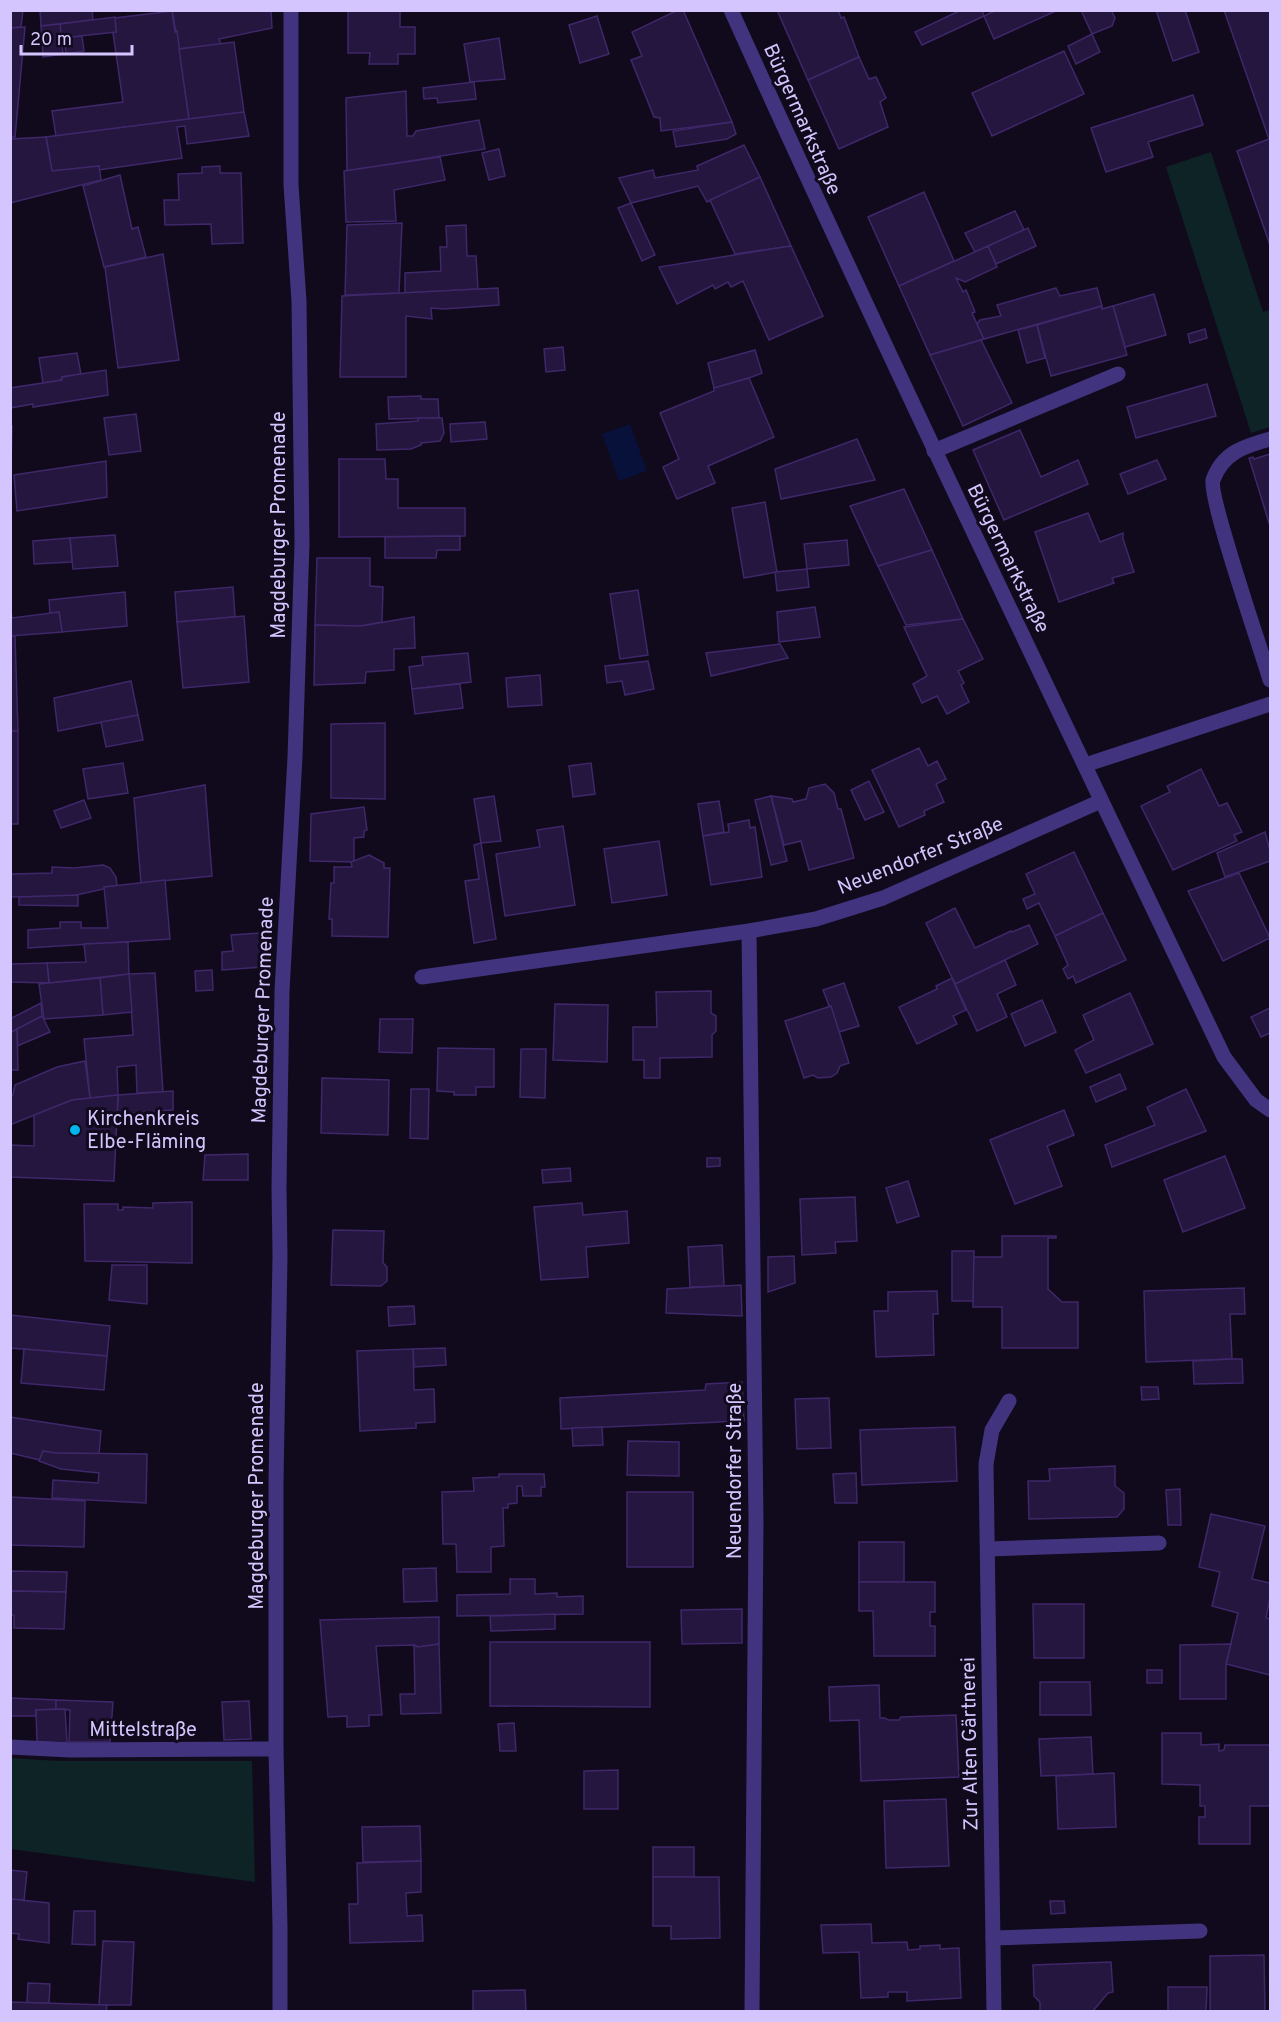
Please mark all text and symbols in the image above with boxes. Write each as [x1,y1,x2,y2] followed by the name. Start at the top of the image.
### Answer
[21,18,132,56] scale bar
[30,29,72,52] text: 20 m
[756,40,846,199] street label: Bürgermarkstraße
[267,411,293,639] street label: Magdeburger Promenade
[960,480,1055,638] street label: Bürgermarkstraße
[834,812,1008,902] street label: Neuendorfer Straße
[247,896,281,1124] street label: Magdeburger Promenade
[87,1107,206,1156] place label: Kirchenkreis Elbe-Fläming
[68,1123,82,1137] marker: Kirchenkreis Elbe-Fläming
[245,1382,271,1610] street label: Magdeburger Promenade
[723,1383,749,1559] street label: Neuendorfer Straße
[956,1657,986,1831] street label: Zur Alten Gärtnerei
[89,1718,197,1744] street label: Mittelstraße

